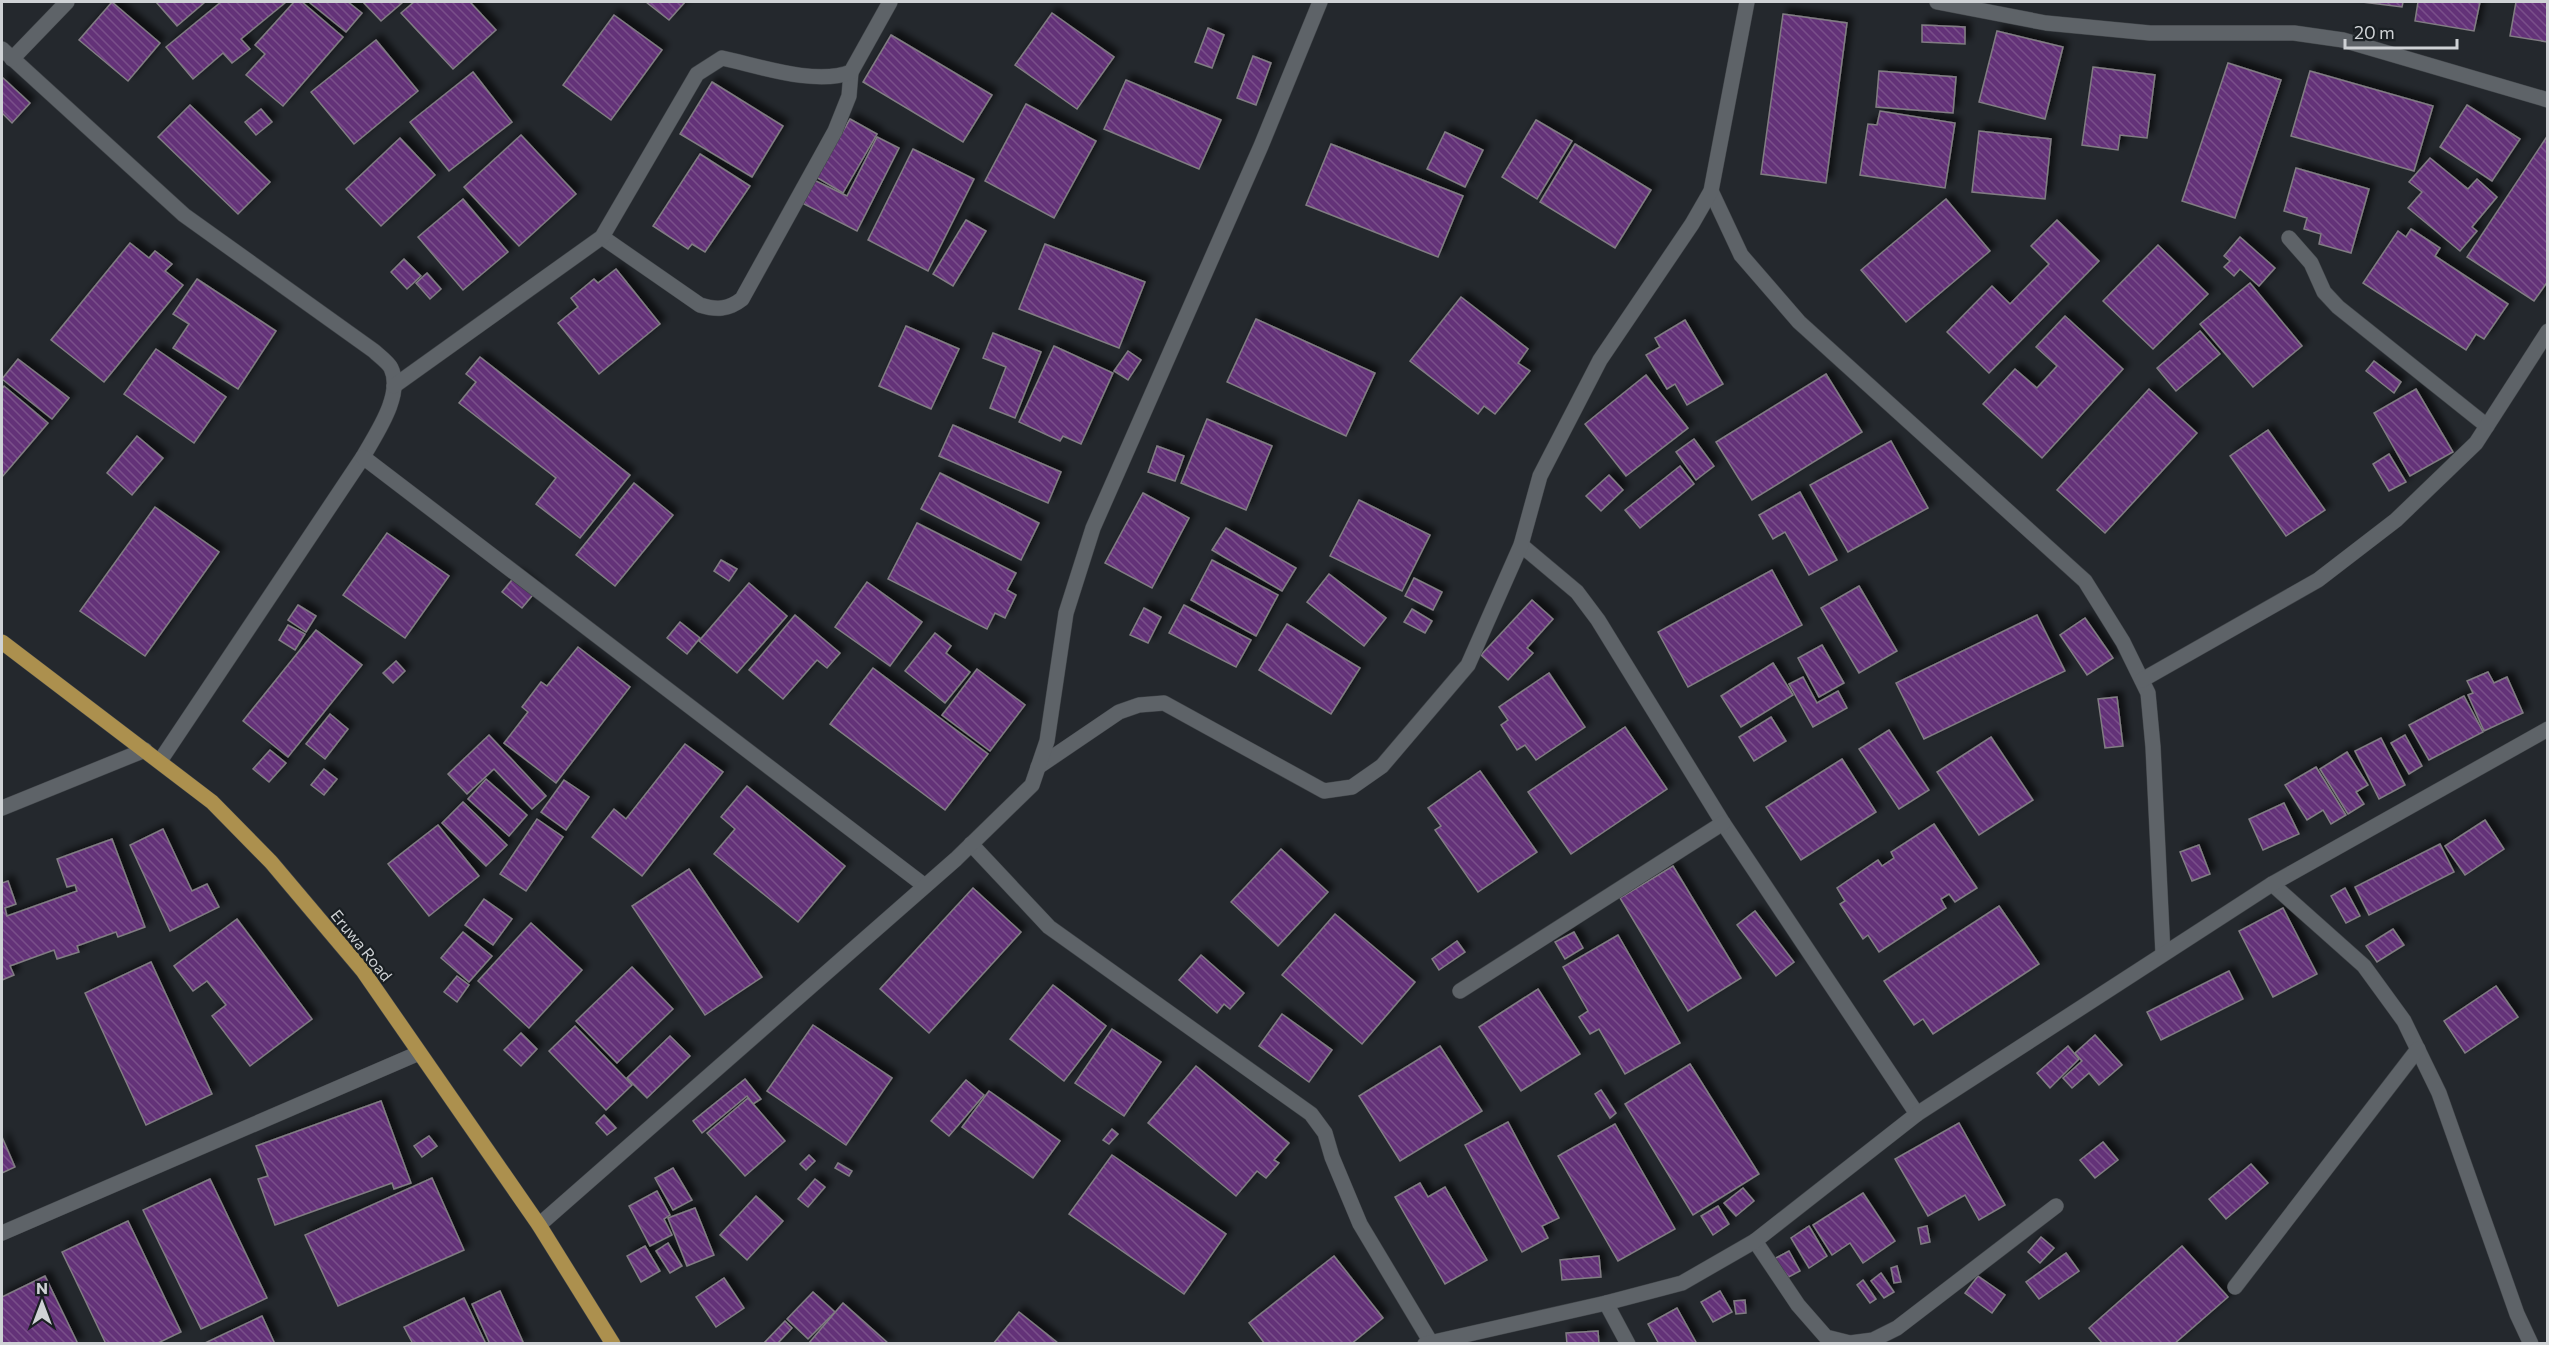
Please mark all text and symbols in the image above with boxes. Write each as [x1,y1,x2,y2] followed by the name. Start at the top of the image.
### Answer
[2345,12,2458,50] scale bar
[2354,21,2395,43] text: 20 m
[327,905,397,985] street label: Eruwa Road
[12,1273,72,1333] north arrow
[36,1278,48,1297] text: N

